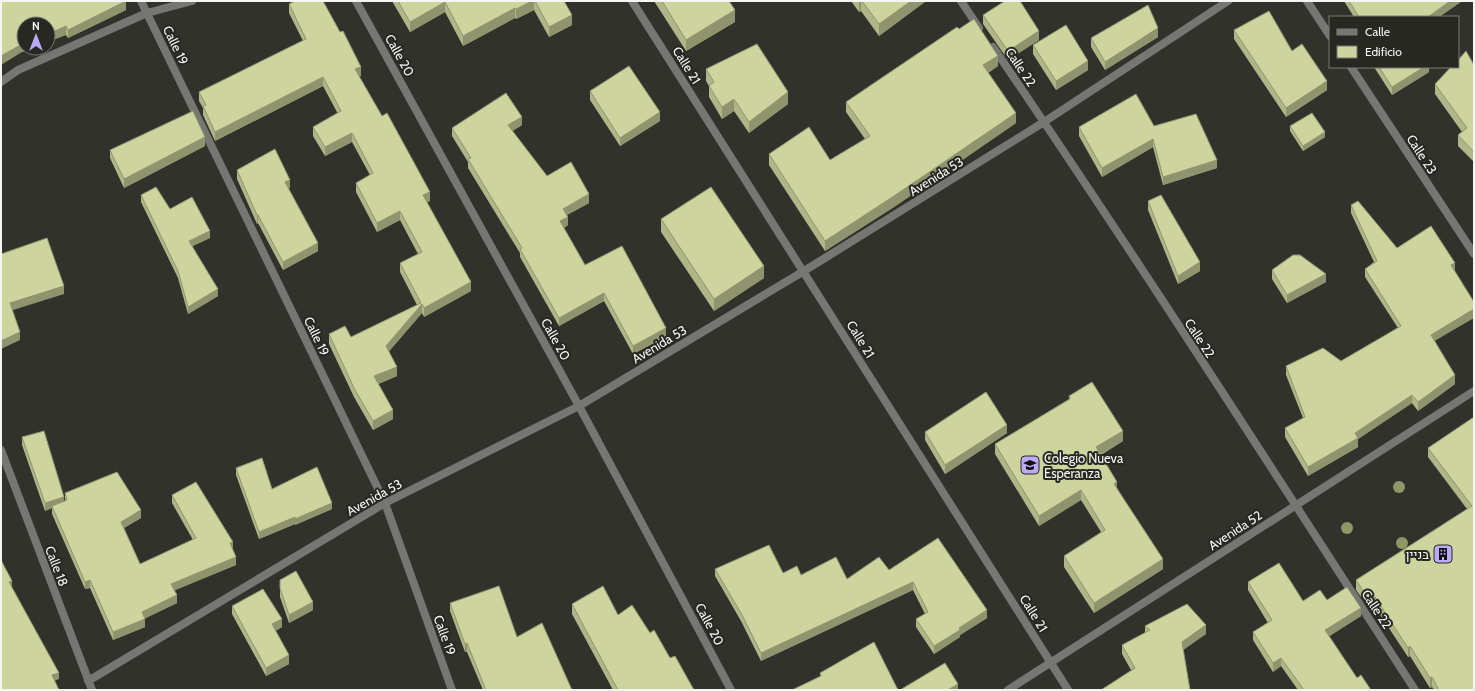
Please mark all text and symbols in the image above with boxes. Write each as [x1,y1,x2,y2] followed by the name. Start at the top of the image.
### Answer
[16,16,56,56] north arrow
[1329,16,1459,68] legend
[32,19,40,33] text: N
[160,23,192,67] street label: Calle 19
[1365,24,1390,39] text: Calle
[382,31,418,79] street label: Calle 20
[669,43,705,87] street label: Calle 21
[1002,44,1040,90] street label: Calle 22
[1365,44,1402,59] text: Edificio
[1403,131,1441,177] street label: Calle 23
[906,153,966,199] street label: Avenida 53
[301,314,333,358] street label: Calle 19
[538,315,574,363] street label: Calle 20
[1181,315,1219,361] street label: Calle 22
[843,317,879,361] street label: Calle 21
[629,321,689,367] street label: Avenida 53
[1044,450,1124,481] place label: Colegio Nueva Esperanza
[1019,454,1041,476] school or university icon: Colegio Nueva Esperanza
[343,475,405,519] street label: Avenida 53
[1205,507,1265,553] street label: Avenida 52
[1432,543,1454,565] building icon: בניין
[42,544,72,589] street label: Calle 18
[1406,546,1429,562] place label: בניין
[1358,586,1396,632] street label: Calle 22
[1016,591,1052,635] street label: Calle 21
[692,600,728,648] street label: Calle 20
[430,613,460,657] street label: Calle 19

